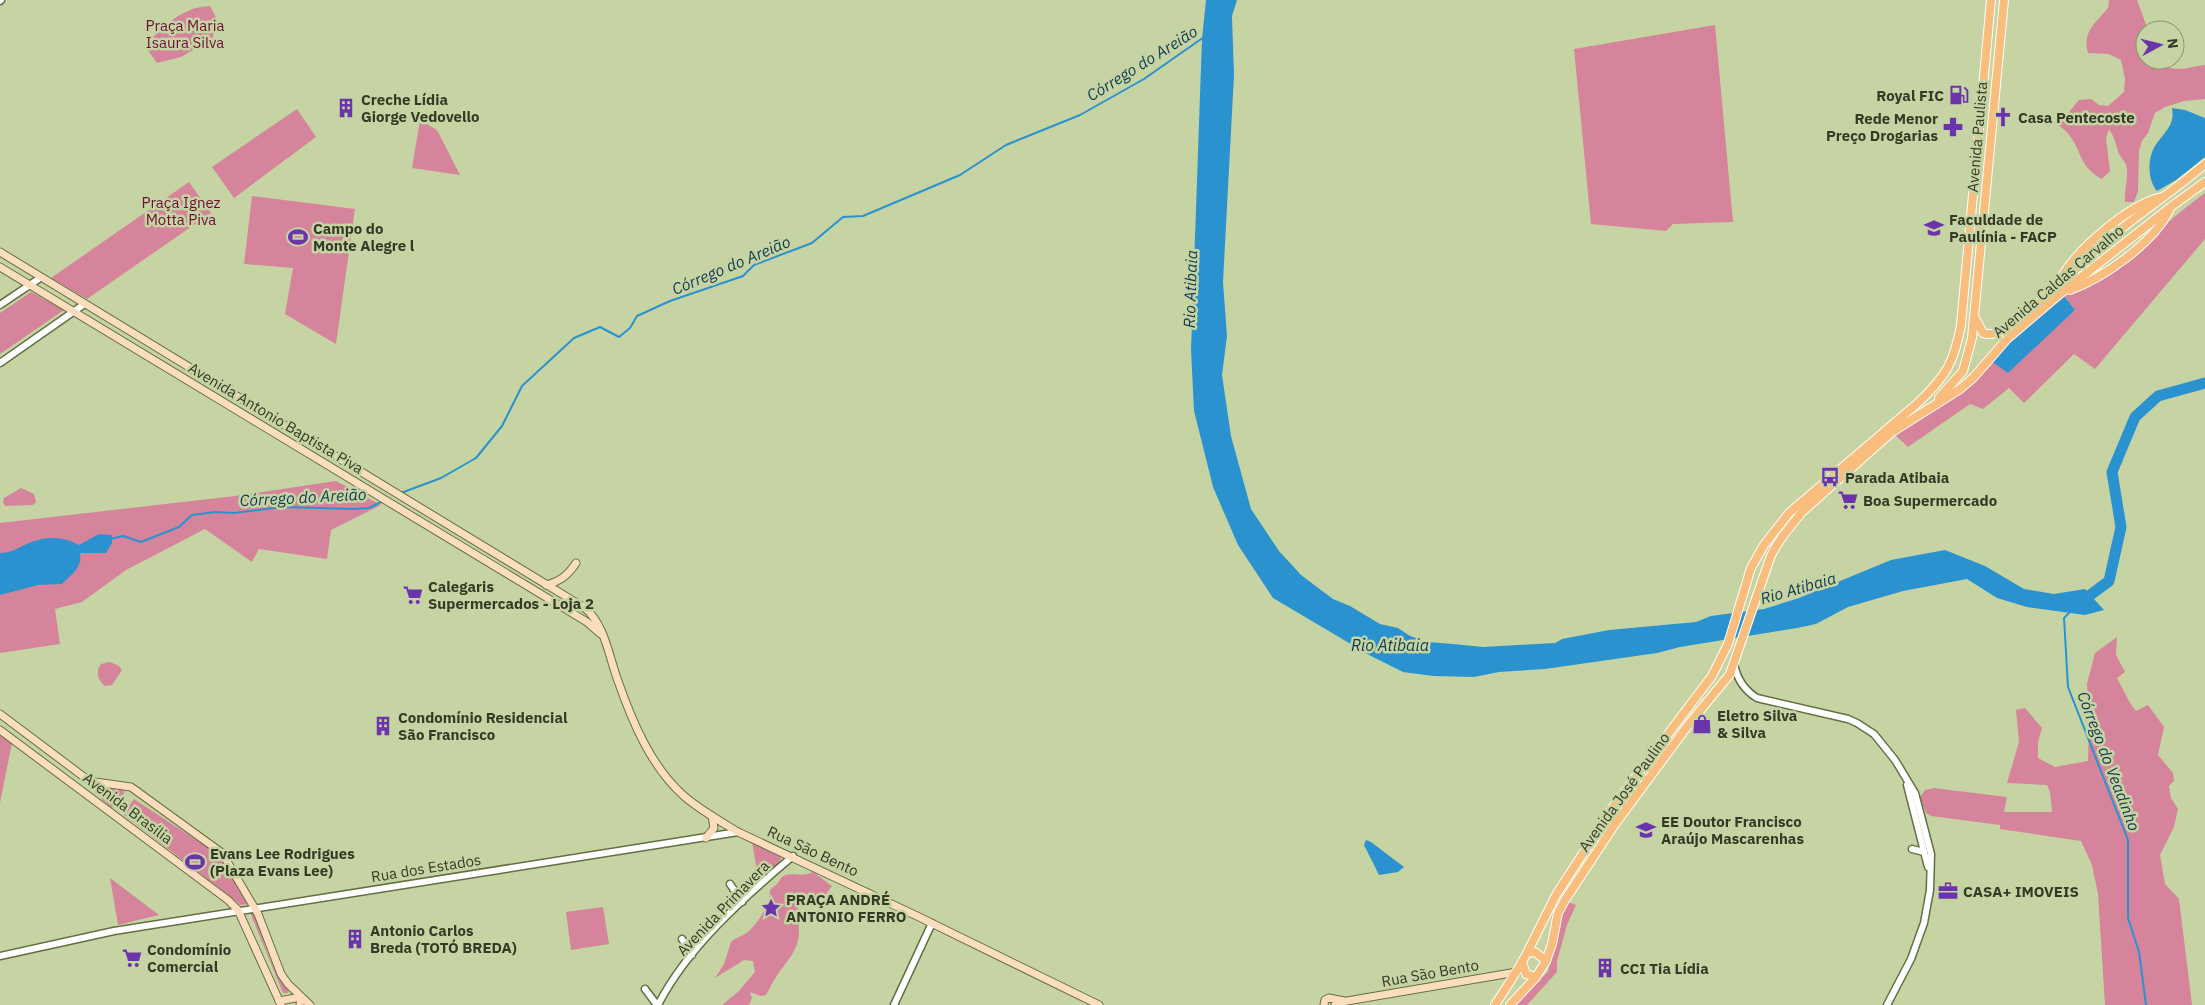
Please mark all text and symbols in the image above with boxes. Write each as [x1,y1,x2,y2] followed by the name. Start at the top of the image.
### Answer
[146,16,224,52] park label: Praça Maria Isaura Silva
[2135,20,2185,70] north arrow
[1083,21,1201,105] water label: Córrego do Areião
[2163,37,2182,50] text: N
[1963,81,1991,193] street label: Avenida Paulista
[1948,84,1970,106] fuel station icon: Royal FIC
[1876,86,1944,105] place label: Royal FIC
[361,90,479,126] place label: Creche Lídia Giorge Vedovello
[335,97,357,119] building icon: Creche Lídia Giorge Vedovello
[1992,106,2014,128] church icon: Casa Pentecoste
[2018,108,2135,127] place label: Casa Pentecoste
[1826,109,1938,145] place label: Rede Menor Preço Drogarias
[1942,116,1964,138] pharmacy icon: Rede Menor Preço Drogarias
[141,193,221,229] park label: Praça Ignez Motta Piva
[1949,210,2057,246] place label: Faculdade de Paulínia - FACP
[1923,217,1945,239] school or university icon: Faculdade de Paulínia - FACP
[313,219,415,255] place label: Campo do Monte Alegre l
[1988,221,2128,341] street label: Avenida Caldas Carvalho
[287,226,309,248] sports icon: Campo do Monte Alegre l
[669,231,794,299] water label: Córrego do Areião
[1179,250,1201,328] water label: Rio Atibaia
[185,358,367,478] street label: Avenida Antonio Baptista Piva
[1819,466,1841,488] bus stop icon: Parada Atibaia
[1845,468,1950,487] place label: Parada Atibaia
[239,484,367,510] water label: Córrego do Areião
[1837,489,1859,511] supermarket icon: Boa Supermercado
[1863,491,1997,510] place label: Boa Supermercado
[1758,568,1838,608] water label: Rio Atibaia
[428,577,594,613] place label: Calegaris Supermercados - Loja 2
[402,584,424,606] supermarket icon: Calegaris Supermercados - Loja 2
[1351,635,1429,655] water label: Rio Atibaia
[2073,688,2145,834] water label: Córrego do Veadinho
[1717,706,1798,742] place label: Eletro Silva & Silva
[398,708,568,744] place label: Condomínio Residencial São Francisco
[1691,713,1713,735] shop icon: Eletro Silva & Silva
[372,715,394,737] building icon: Condomínio Residencial São Francisco
[1574,729,1674,855] street label: Avenida José Paulino
[79,768,177,848] street label: Avenida Brasília
[1661,812,1804,848] place label: EE Doutor Francisco Araújo Mascarenhas
[1635,819,1657,841] school or university icon: EE Doutor Francisco Araújo Mascarenhas
[764,822,862,880] street label: Rua São Bento
[210,844,355,880] place label: Evans Lee Rodrigues (Plaza Evans Lee)
[370,850,482,886] street label: Rua dos Estados
[184,851,206,873] sports icon: Evans Lee Rodrigues (Plaza Evans Lee)
[673,856,773,960] street label: Avenida Primavera
[1937,880,1959,902] office icon: CASA+ IMOVEIS
[1963,882,2079,901] place label: CASA+ IMOVEIS
[786,890,906,926] place label: PRAÇA ANDRÉ ANTONIO FERRO
[760,897,782,919] place icon: PRAÇA ANDRÉ ANTONIO FERRO
[370,921,517,957] place label: Antonio Carlos Breda (TOTÓ BREDA)
[344,928,366,950] building icon: Antonio Carlos Breda (TOTÓ BREDA)
[147,940,231,976] place label: Condomínio Comercial
[121,947,143,969] supermarket icon: Condomínio Comercial
[1380,955,1480,991] street label: Rua São Bento
[1594,957,1616,979] building icon: CCI Tia Lídia
[1620,959,1709,978] place label: CCI Tia Lídia

